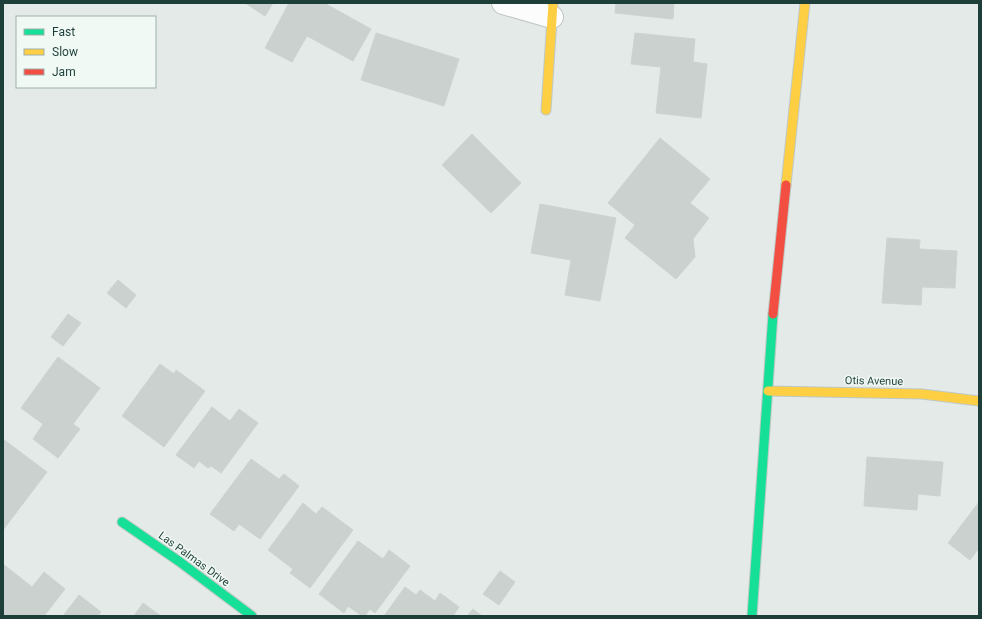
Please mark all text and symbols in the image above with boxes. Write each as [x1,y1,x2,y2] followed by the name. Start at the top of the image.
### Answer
[16,16,156,88] legend
[52,25,75,39] text: Fast
[52,45,78,59] text: Slow
[52,65,76,79] text: Jam
[845,374,903,388] street label: Otis Avenue
[156,529,232,589] street label: Las Palmas Drive

